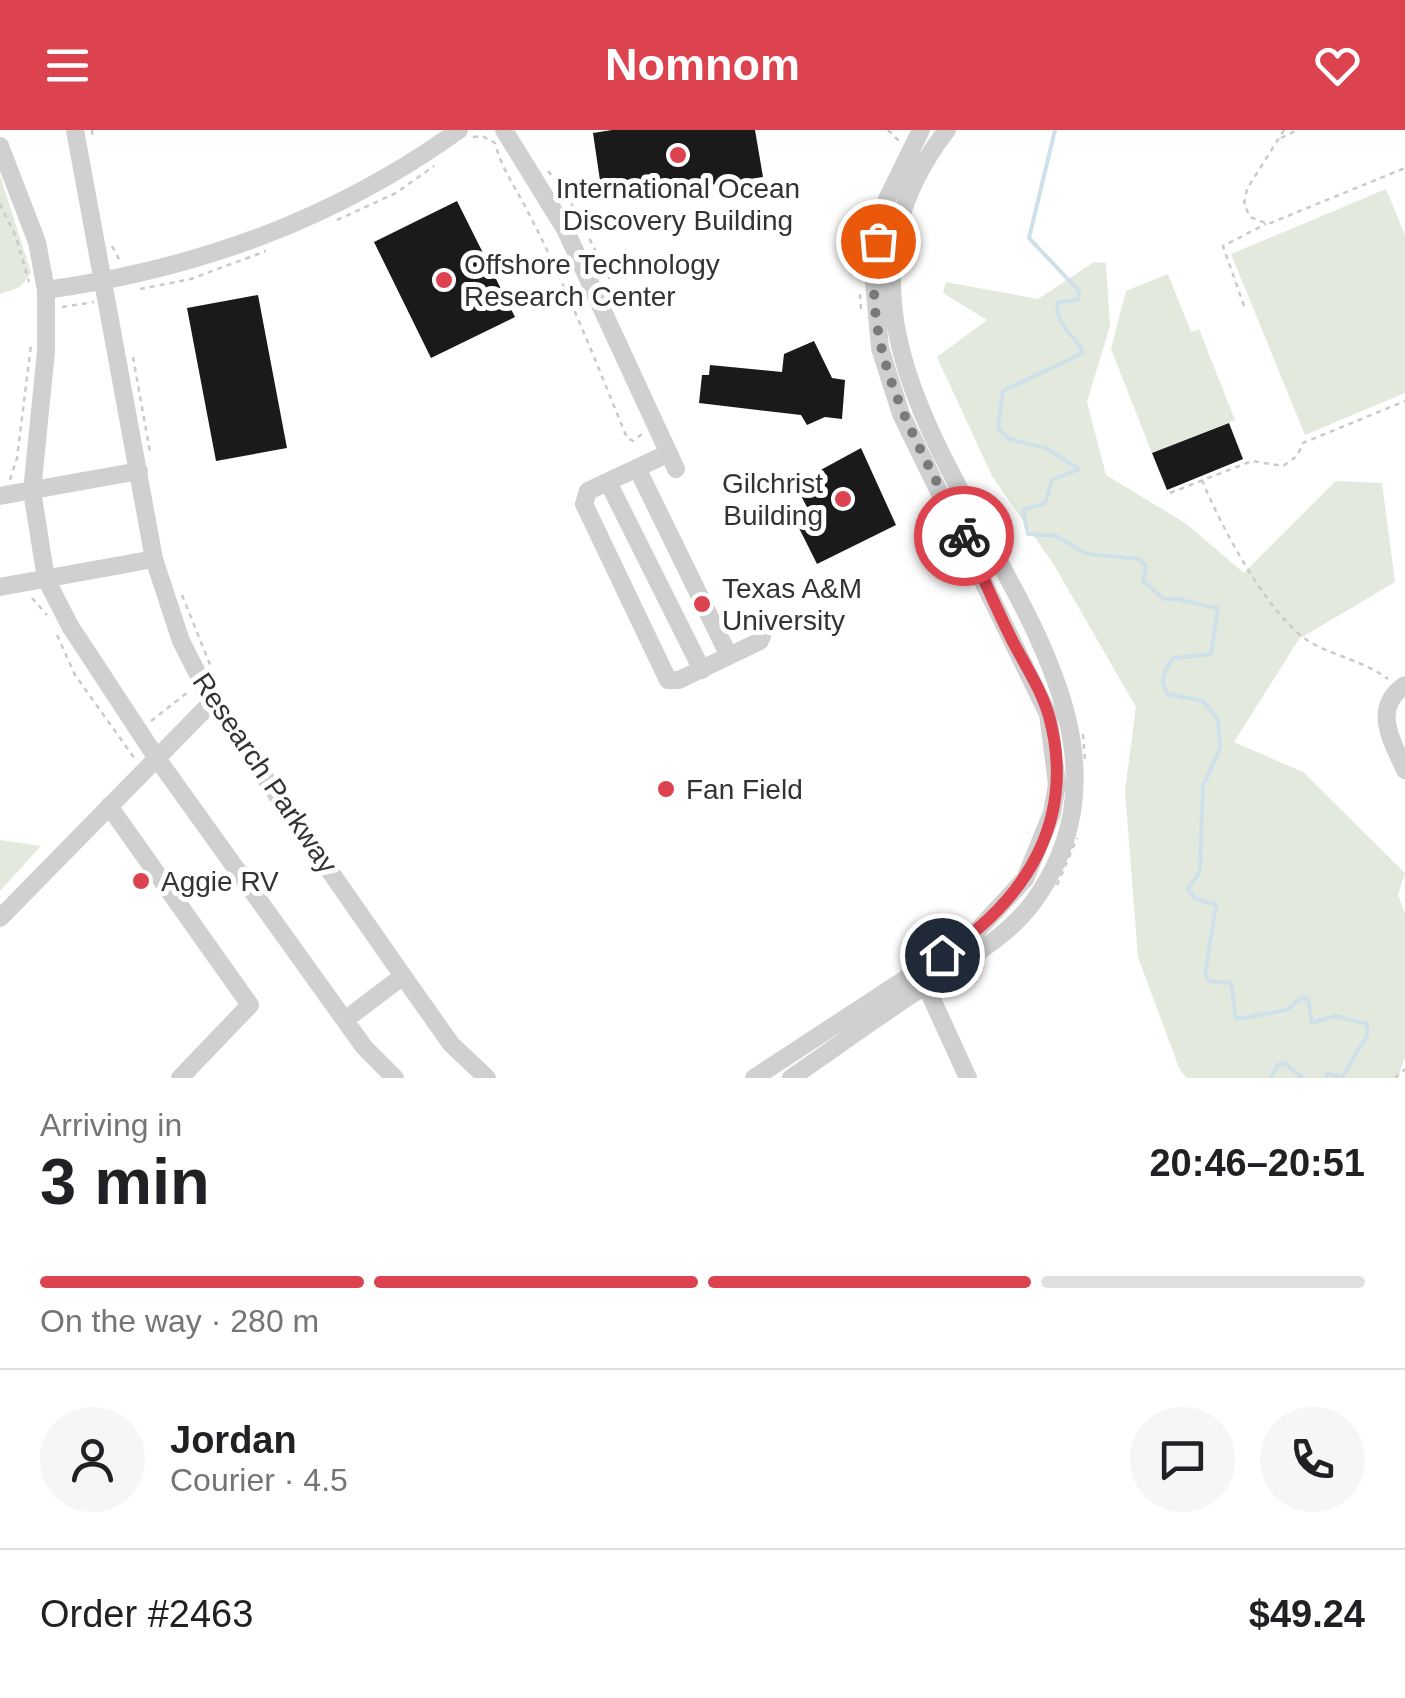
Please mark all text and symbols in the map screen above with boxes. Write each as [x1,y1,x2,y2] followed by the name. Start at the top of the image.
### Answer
[40,38,95,93] icon: menu
[1310,38,1365,93] icon: heart
[605,39,800,90] text: Nomnom
[667,144,689,166] marker: International Ocean Discovery Building
[556,173,800,236] place label: International Ocean Discovery Building
[836,199,921,284] pin
[851,214,906,269] icon: bag
[464,249,720,312] place label: Offshore Technology Research Center
[433,269,455,291] marker: Offshore Technology Research Center
[722,468,823,531] place label: Gilchrist Building
[914,486,1014,586] courier
[832,488,854,510] marker: Gilchrist Building
[937,509,992,564] icon: bike
[722,573,862,636] place label: Texas A&M University
[691,593,713,615] marker: Texas A&M University
[186,667,344,879] street label: Research Parkway
[686,774,803,805] place label: Fan Field
[655,778,677,800] marker: Fan Field
[161,866,279,897] place label: Aggie RV
[130,870,152,892] marker: Aggie RV
[900,913,985,998] pin
[915,928,970,983] icon: home
[40,1107,182,1143] text: Arriving in
[1149,1142,1365,1184] text: 20:46–20:51
[40,1145,210,1218] text: 3 min
[40,1303,319,1339] text: On the way · 280 m
[40,1407,145,1512] button: person
[1130,1407,1235,1512] button: chat
[1260,1407,1365,1512] button: phone
[170,1419,297,1461] text: Jordan
[170,1462,348,1498] text: Courier · 4.5
[40,1593,253,1635] text: Order #2463
[1249,1593,1365,1635] text: $49.24

